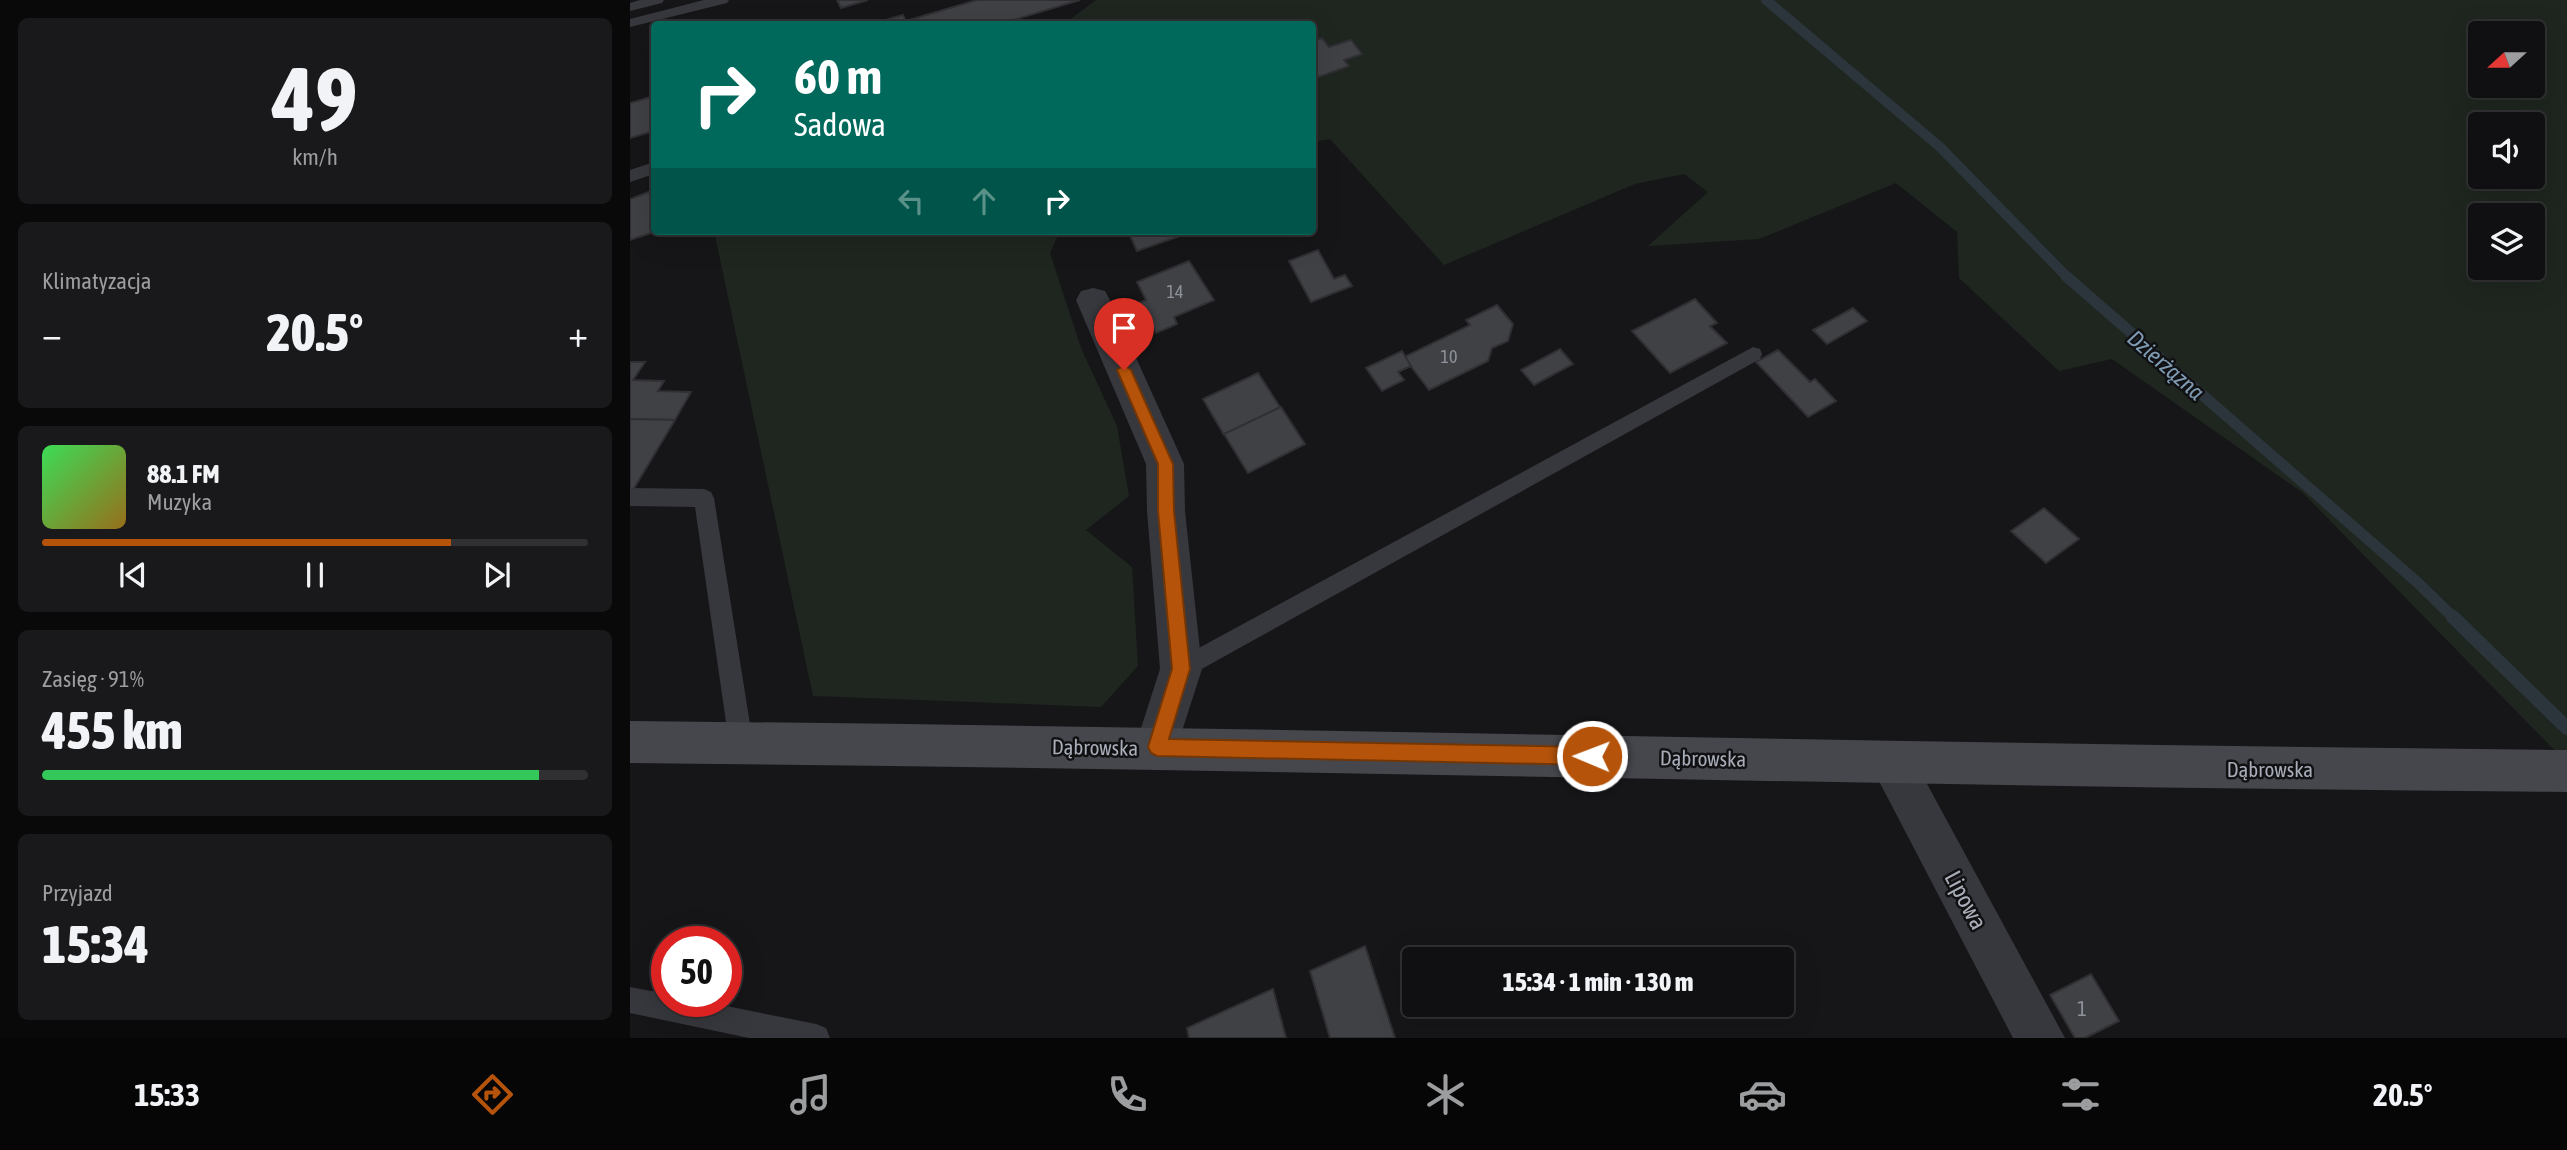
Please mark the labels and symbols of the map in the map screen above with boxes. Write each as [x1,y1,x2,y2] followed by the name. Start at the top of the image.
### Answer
[2468,21,2544,98] north arrow
[1167,281,1183,302] house number: 14
[1094,298,1154,370] pin
[2123,325,2210,405] water label: Dzierżązna
[1441,346,1457,367] house number: 10
[1555,719,1629,793] position arrow
[1052,734,1138,760] street label: Dąbrowska
[1660,745,1746,771] street label: Dąbrowska
[2227,757,2313,781] street label: Dąbrowska
[1939,866,1993,934] street label: Lipowa
[651,926,742,1017] speed limit sign: 50
[2077,996,2087,1020] house number: 1

